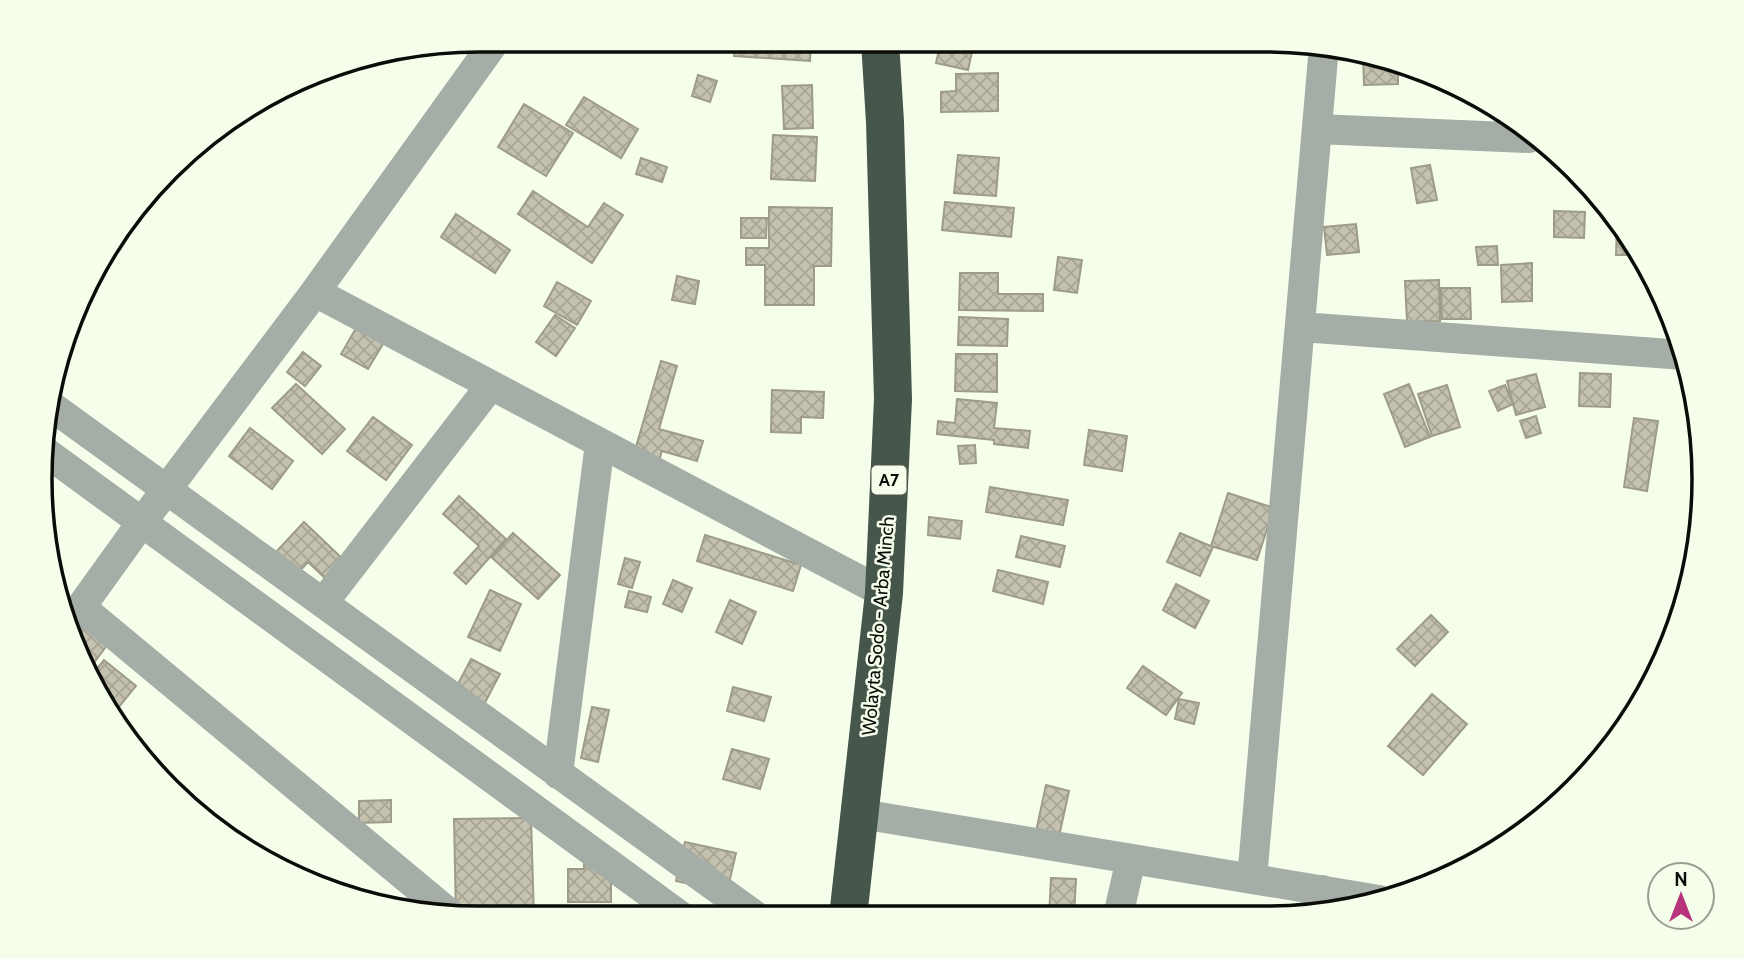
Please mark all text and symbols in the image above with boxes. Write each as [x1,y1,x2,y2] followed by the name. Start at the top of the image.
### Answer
[872,466,906,494] road number: A7
[857,515,899,737] street label: Wolayta Sodo - Arba Minch
[1646,861,1716,931] north arrow
[1674,868,1688,891] text: N

